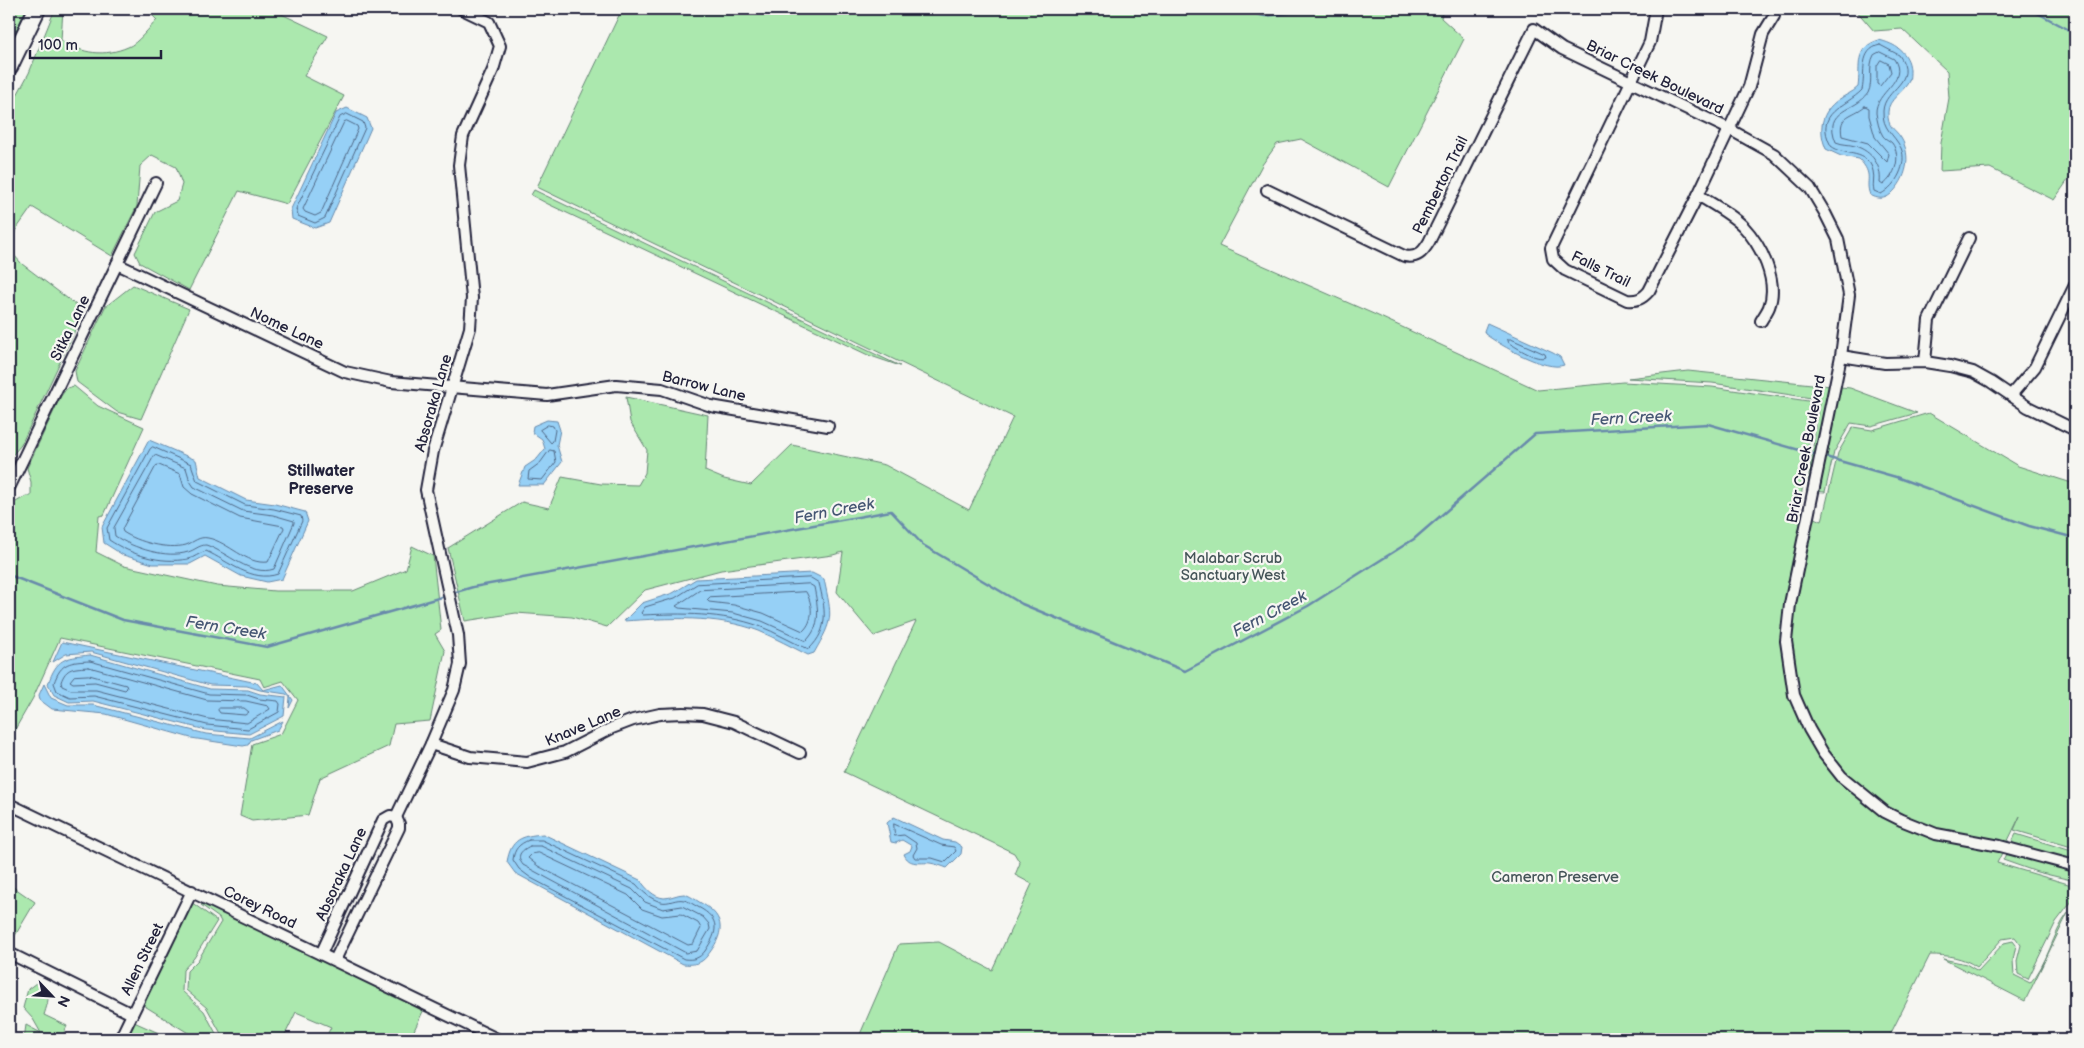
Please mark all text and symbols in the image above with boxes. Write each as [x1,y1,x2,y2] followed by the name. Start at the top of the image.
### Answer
[30,28,161,60] scale bar
[38,36,78,55] text: 100 m
[1583,36,1727,119] street label: Briar Creek Boulevard
[1409,133,1472,237] street label: Pemberton Trail
[1568,247,1633,292] street label: Falls Trail
[46,292,95,364] street label: Sitka Lane
[247,303,327,354] street label: Nome Lane
[410,352,457,454] street label: Absoraka Lane
[660,367,748,406] street label: Barrow Lane
[1783,373,1830,525] street label: Briar Creek Boulevard
[1590,407,1673,430] water label: Fern Creek
[287,462,355,499] district label: Stillwater Preserve
[793,494,877,529] water label: Fern Creek
[1181,549,1286,585] park label: Malabar Scrub Sanctuary West
[1229,586,1311,642] water label: Fern Creek
[184,613,268,644] water label: Fern Creek
[542,702,624,751] street label: Knave Lane
[312,824,371,924] street label: Absoraka Lane
[1491,868,1619,887] park label: Cameron Preserve
[220,882,300,933] street label: Corey Road
[117,920,168,998] street label: Allen Street
[28,970,78,1020] north arrow
[53,993,73,1010] text: N

